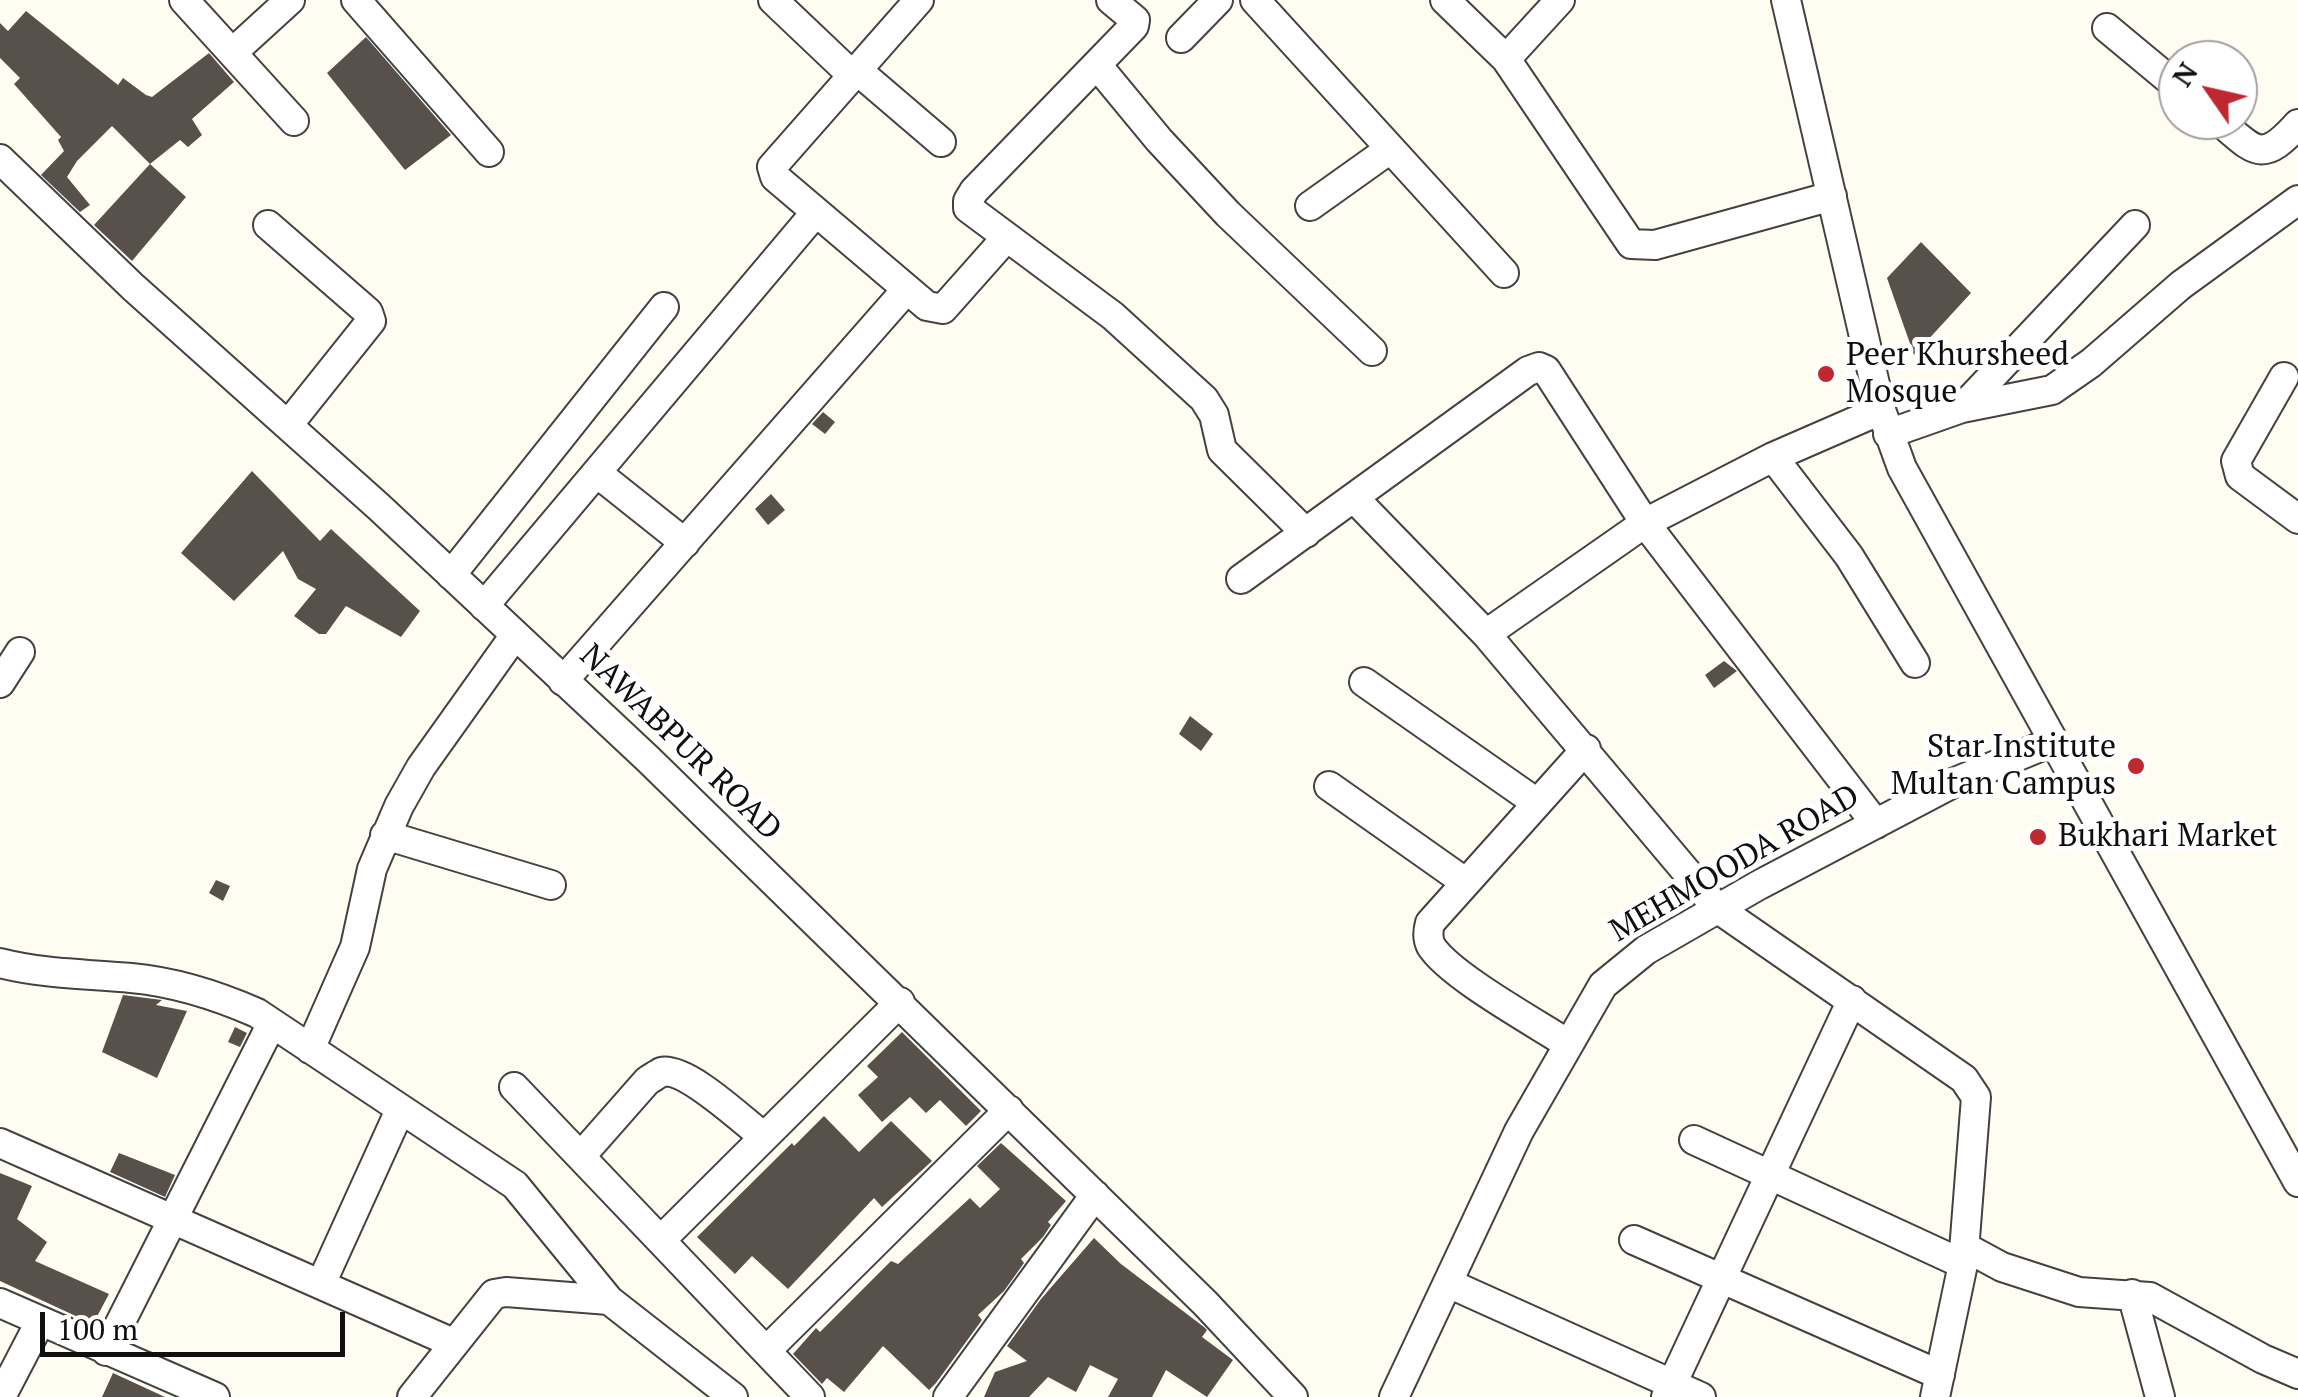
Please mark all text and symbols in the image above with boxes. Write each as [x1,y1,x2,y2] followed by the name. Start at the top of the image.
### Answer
[2158,40,2258,140] north arrow
[2163,55,2206,93] text: N
[1846,337,2069,412] place label: Peer Khursheed Mosque
[1815,363,1837,385] marker: Peer Khursheed Mosque
[571,637,789,849] street label: NAWABPUR ROAD
[1891,729,2116,804] place label: Star Institute Multan Campus
[2125,755,2147,777] marker: Star Institute Multan Campus
[1604,777,1866,951] street label: MEHMOODA ROAD
[2058,818,2277,856] place label: Bukhari Market
[2027,826,2049,848] marker: Bukhari Market
[45,1292,350,1354] scale bar
[57,1309,138,1349] text: 100 m

